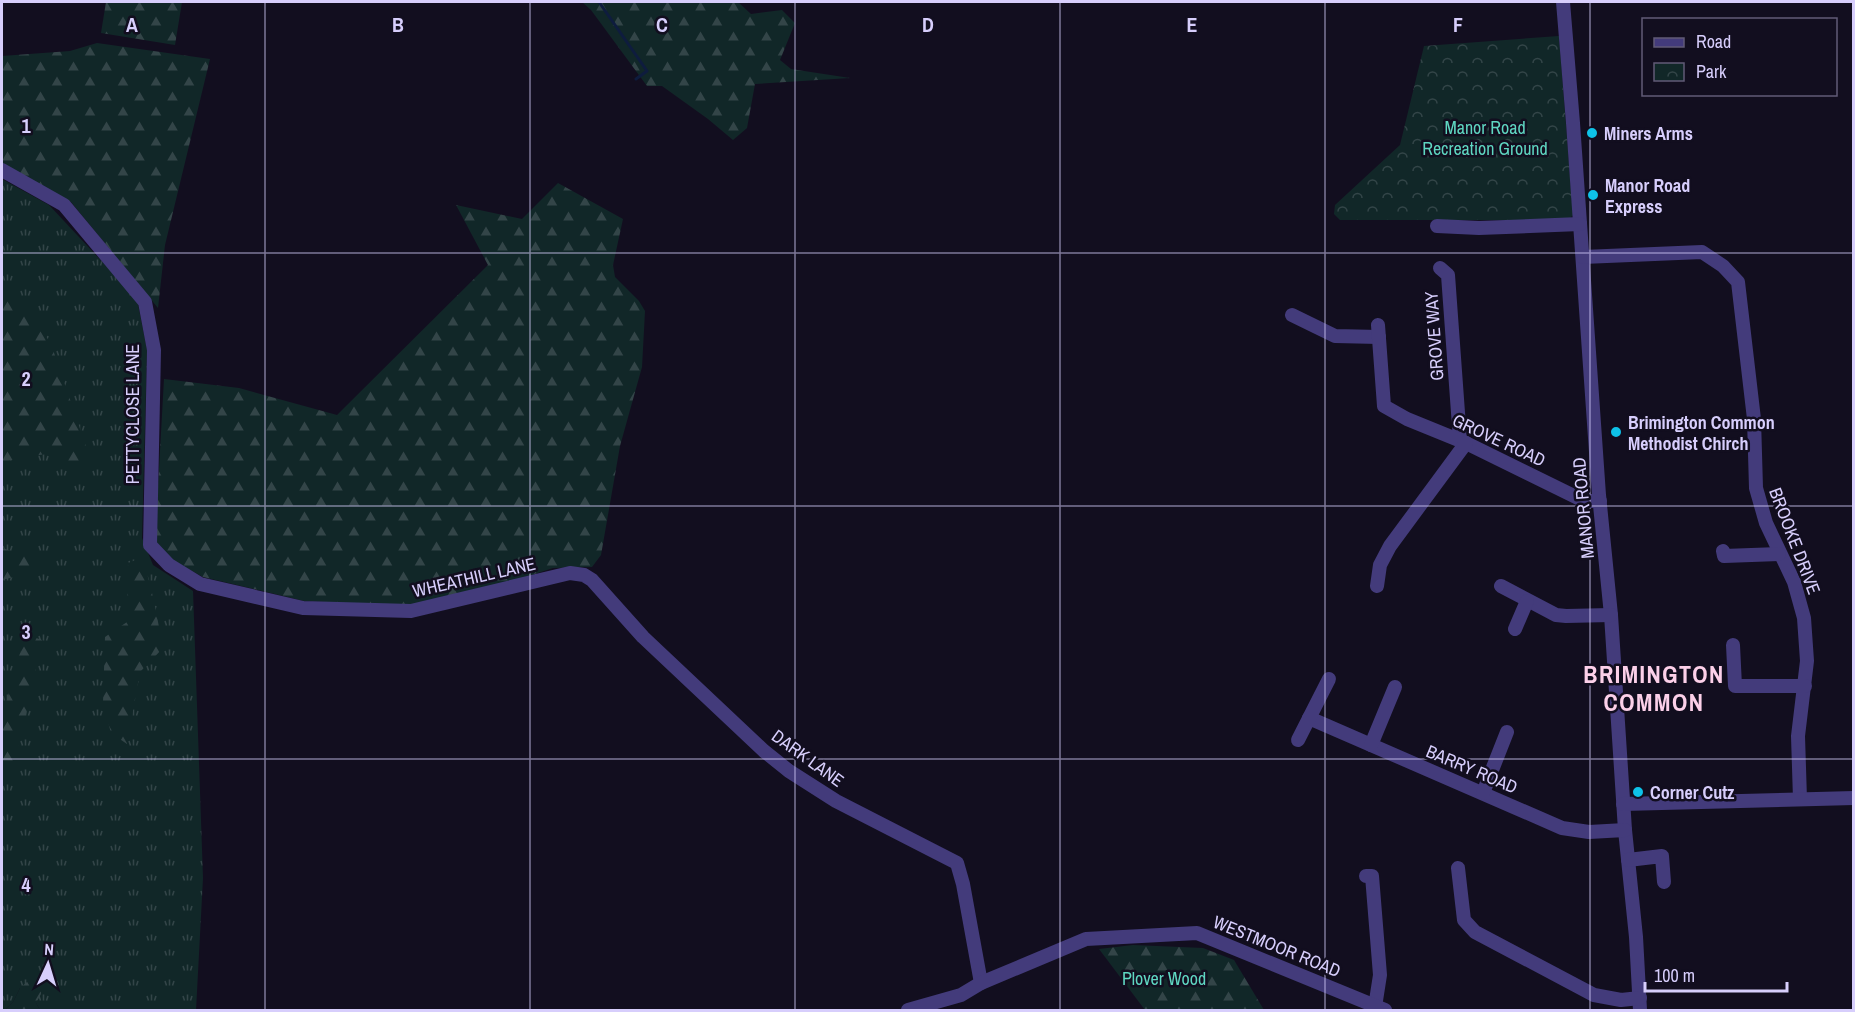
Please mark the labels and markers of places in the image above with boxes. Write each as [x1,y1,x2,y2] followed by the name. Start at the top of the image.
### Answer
[1604,121,1693,146] place label: Miners Arms
[1585,126,1599,140] marker: Miners Arms
[1605,173,1690,219] place label: Manor Road Express
[1586,188,1600,202] marker: Manor Road Express
[1628,410,1775,456] place label: Brimington Common Methodist Chirch
[1609,425,1623,439] marker: Brimington Common Methodist Chirch
[1650,780,1735,805] place label: Corner Cutz
[1631,785,1645,799] marker: Corner Cutz

